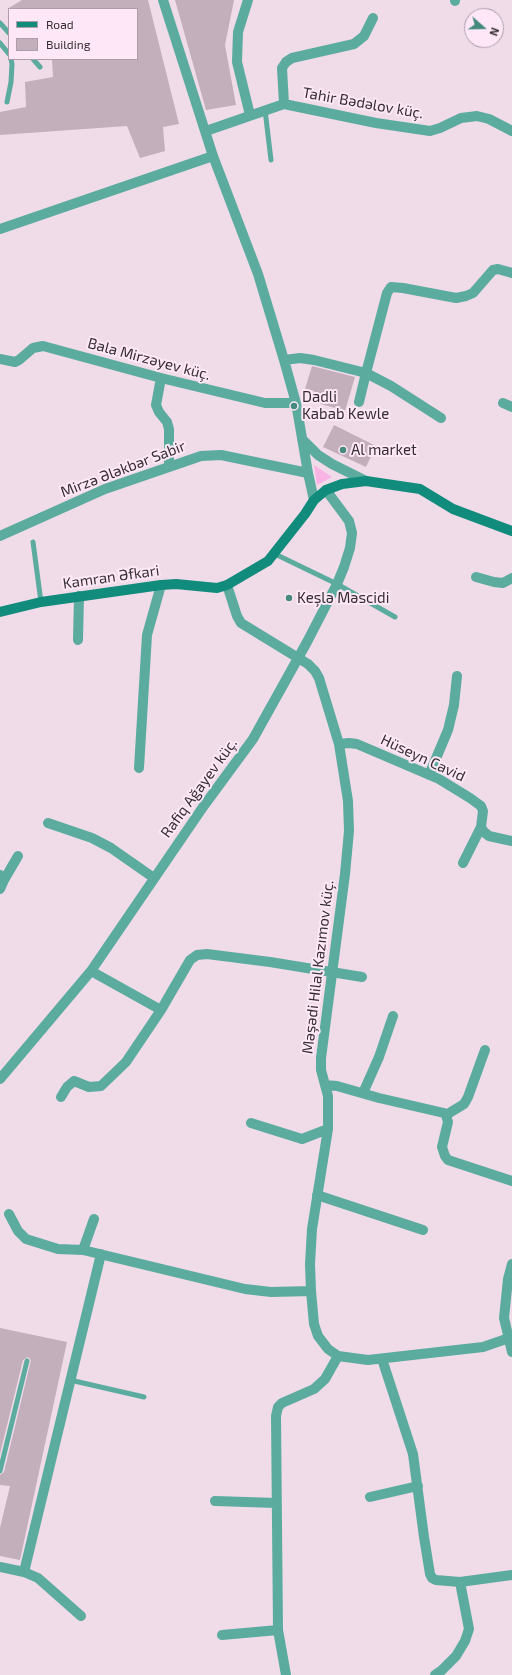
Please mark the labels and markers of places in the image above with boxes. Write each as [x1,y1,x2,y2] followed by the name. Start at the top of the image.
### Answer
[302,388,389,423] place label: Dadli Kabab Kewle
[289,401,299,411] marker: Dadli Kabab Kewle
[351,441,417,459] place label: Al market
[338,445,348,455] marker: Al market
[297,589,389,607] place label: Keşlə Məscidi
[284,593,294,603] marker: Keşlə Məscidi

